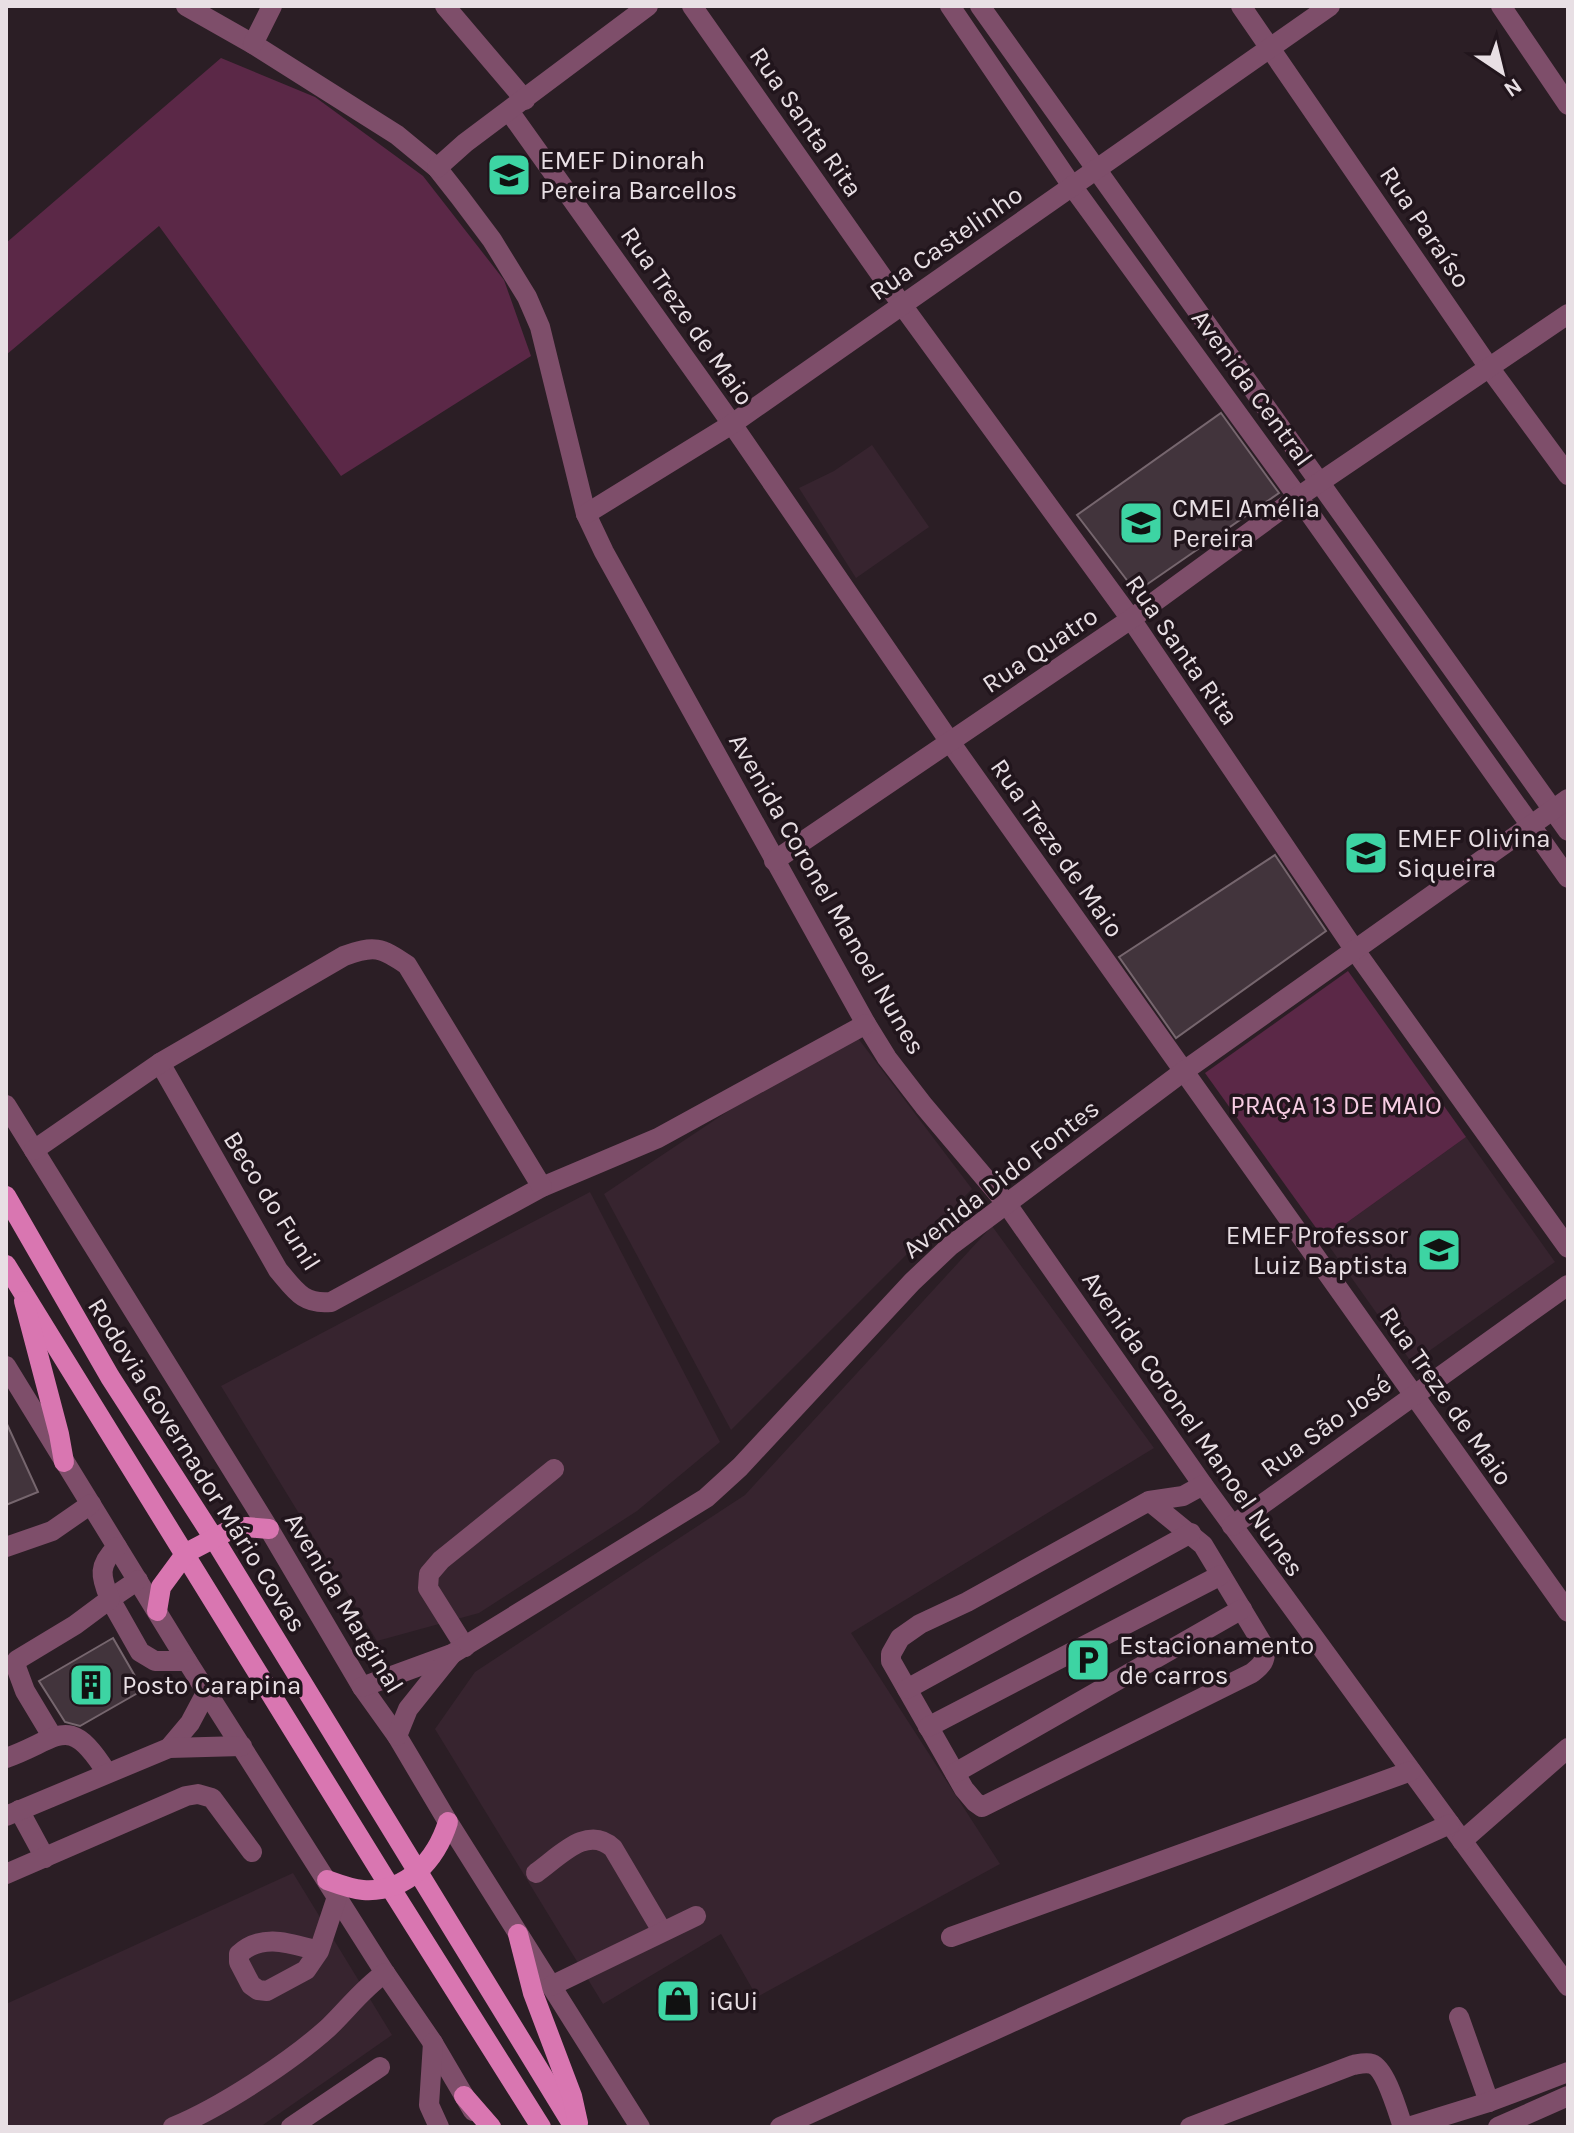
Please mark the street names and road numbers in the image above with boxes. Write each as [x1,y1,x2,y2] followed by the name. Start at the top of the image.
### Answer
[743,41,869,203] street label: Rua Santa Rita
[1373,160,1477,294] street label: Rua Paraíso
[863,179,1029,307] street label: Rua Castelinho
[614,221,760,411] street label: Rua Treze de Maio
[1185,304,1319,472] street label: Avenida Central
[1119,569,1245,731] street label: Rua Santa Rita
[976,600,1104,700] street label: Rua Quatro
[722,728,932,1060] street label: Avenida Coronel Manoel Nunes
[984,753,1130,943] street label: Rua Treze de Maio
[897,1093,1105,1265] street label: Avenida Dido Fontes
[217,1126,327,1276] street label: Beco do Funil
[1075,1265,1311,1583] street label: Avenida Coronel Manoel Nunes
[81,1292,313,1638] street label: Rodovia Governador Mário Covas
[1373,1301,1519,1491] street label: Rua Treze de Maio
[1254,1368,1398,1484] street label: Rua São José
[278,1507,410,1699] street label: Avenida Marginal

